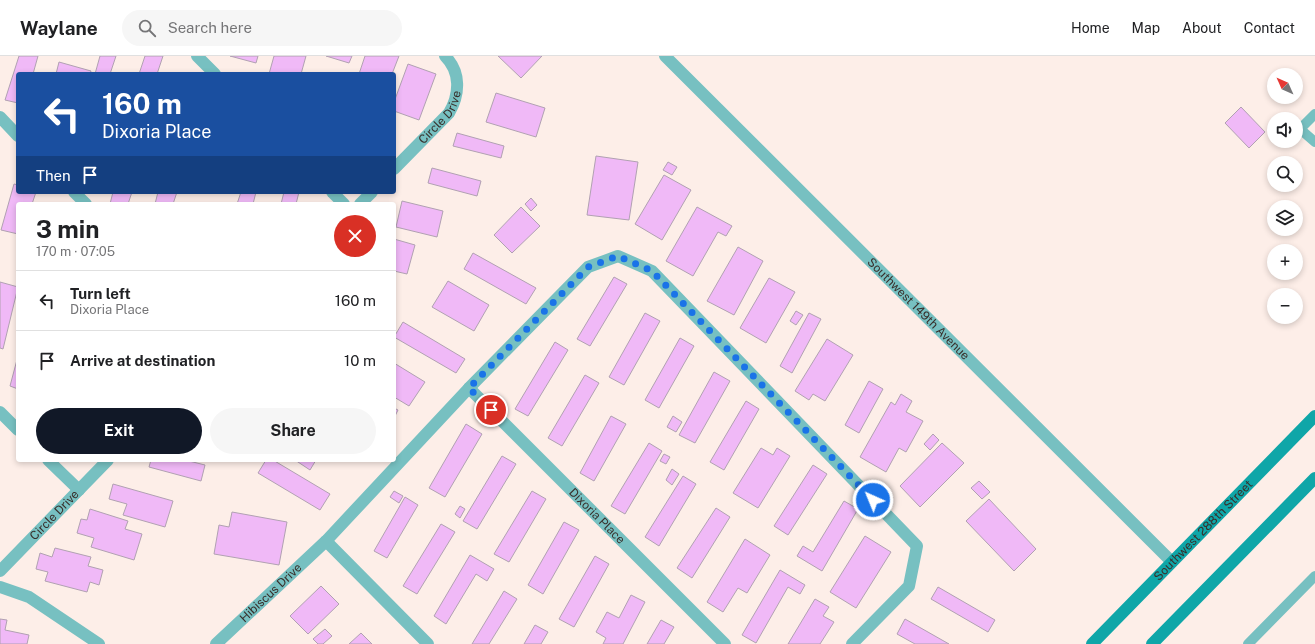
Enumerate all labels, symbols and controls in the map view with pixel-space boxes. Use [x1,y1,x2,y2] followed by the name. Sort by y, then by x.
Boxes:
[122,10,402,46] search box
[20,17,98,39] text: Waylane
[136,17,158,39] icon: search
[168,19,252,36] text: Search here
[1071,20,1110,36] text: Home
[1132,20,1160,36] text: Map
[1182,20,1222,36] text: About
[1244,20,1295,36] text: Contact
[1267,68,1303,104] north arrow
[1267,68,1303,324] map controls
[102,87,182,120] text: 160 m
[36,88,88,140] icon: left
[416,89,464,147] street label: Circle Drive
[1267,112,1303,148] button: sound
[102,121,211,142] text: Dixoria Place
[1267,156,1303,192] button: search
[79,164,101,186] icon: arrive
[36,167,71,184] text: Then
[1267,200,1303,236] button: layers
[36,215,100,243] text: 3 min
[334,215,376,257] button: close
[36,244,115,259] text: 170 m · 07:05
[1267,244,1303,280] button: +
[864,255,972,363] street label: Southwest 149th Avenue
[70,285,131,302] text: Turn left
[1267,288,1303,324] button: −
[36,290,58,312] icon: left
[335,292,376,309] text: 160 m
[70,302,149,317] text: Dixoria Place
[36,350,58,372] icon: arrive
[70,352,215,369] text: Arrive at destination
[344,352,376,369] text: 10 m
[474,393,508,427] pin
[480,399,502,421] icon: arrive
[36,408,202,454] button: Exit
[210,408,376,454] button: Share
[1151,477,1256,583] street label: Southwest 288th Street
[852,479,894,521] position arrow
[566,485,628,547] street label: Dixoria Place
[27,487,82,543] street label: Circle Drive
[237,560,305,625] street label: Hibiscus Drive

